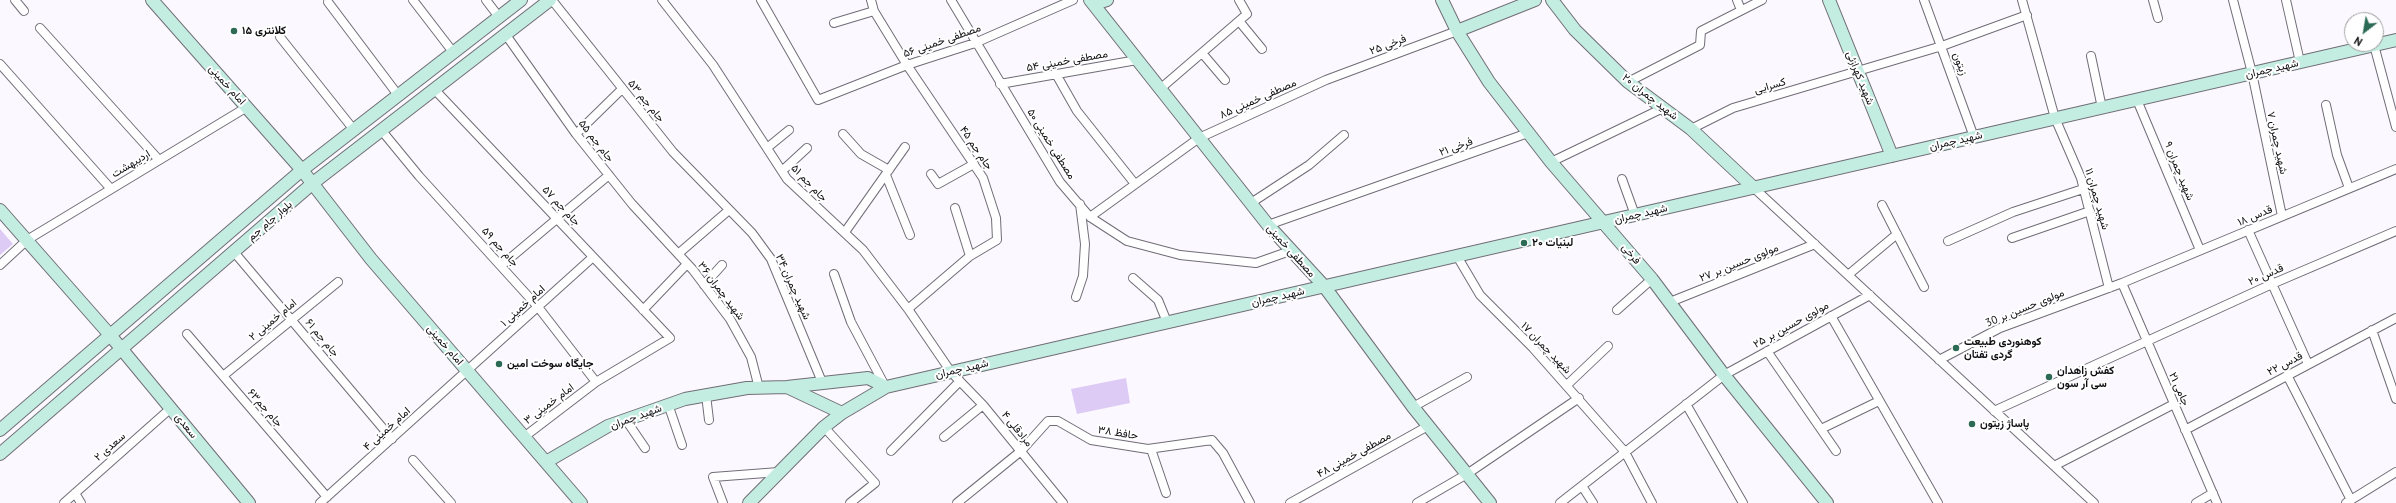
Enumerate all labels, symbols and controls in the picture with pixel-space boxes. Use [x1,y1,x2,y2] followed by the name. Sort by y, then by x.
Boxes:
[2344,12,2384,52] north arrow
[901,21,983,61] street label: مصطفی خمینی ۵۶
[242,24,286,38] place label: کلانتری ۱۵
[229,26,239,36] marker: کلانتری ۱۵
[1368,32,1408,58] street label: فرخی ۲۵
[2352,34,2365,49] text: N
[1025,47,1109,75] street label: مصطفی خمینی ۵۴
[1843,49,1877,107] street label: شهید کهرازئی
[1950,51,1970,77] street label: زیتون
[2244,56,2300,82] street label: شهید چمران
[206,62,248,108] street label: امام خمینی
[1619,71,1681,123] street label: شهید چمران ۲۰
[1753,75,1787,97] street label: کسرایی
[1218,76,1298,122] street label: مصطفی خمینی ۸۵
[625,77,667,125] street label: جام جم ۵۳
[1024,106,1078,182] street label: مصطفی خمینی ۵۰
[2264,111,2290,175] street label: شهید چمران ۷
[575,117,617,165] street label: جام جم ۵۵
[957,124,995,172] street label: جام جم ۴۵
[1928,128,1984,154] street label: شهید چمران
[1437,135,1475,159] street label: فرخی ۲۱
[2161,140,2197,202] street label: شهید چمران ۹
[109,147,153,181] street label: اردیبهشت
[788,162,830,204] street label: جام جم ۵۱
[2082,167,2112,231] street label: شهید چمران ۱۱
[539,183,583,229] street label: جام جم ۵۷
[245,198,295,244] street label: بلوار جام جم
[1613,201,1669,227] street label: شهید چمران
[2236,203,2274,229] street label: قدس ۱۸
[1264,222,1318,280] street label: مصطفی خمینی
[479,224,521,270] street label: جام جم ۵۹
[1532,236,1573,250] place label: لبنیات ۲۰
[1519,238,1529,248] marker: لبنیات ۲۰
[1619,241,1643,267] street label: فرخی
[1698,241,1780,285] street label: مولوی حسین بر ۲۷
[773,252,813,322] street label: شهید چمران ۳۴
[695,259,747,323] street label: شهید چمران ۳۶
[2246,261,2286,289] street label: قدس ۲۰
[498,283,548,329] street label: امام خمینی ۱
[1250,284,1306,310] street label: شهید چمران
[1984,286,2066,330] street label: مولوی حسین بر 30
[247,296,299,344] street label: امام خمینی ۲
[1751,299,1831,351] street label: مولوی حسین بر ۲۵
[302,316,342,360] street label: جام جم ۶۱
[1518,319,1574,377] street label: شهید چمران ۱۷
[424,322,466,368] street label: امام خمینی
[1964,335,2041,361] place label: کوهنوردی طبیعت گردی تفتان
[1951,343,1961,353] marker: کوهنوردی طبیعت گردی تفتان
[2265,349,2305,379] street label: قدس ۲۲
[934,356,990,382] street label: شهید چمران
[507,357,593,371] place label: جایگاه سوخت امین
[494,359,504,369] marker: جایگاه سوخت امین
[2057,364,2114,390] place label: کفش زاهدان سی آر سون
[2166,370,2192,408] street label: جامی ۲۱
[2044,372,2054,382] marker: کفش زاهدان سی آر سون
[521,381,577,427] street label: امام خمینی ۳
[245,386,285,430] street label: جام جم۶۳
[608,402,664,432] street label: شهید چمران
[361,405,413,453] street label: امام خمینی ۴
[999,409,1035,449] street label: مرادقلی ۴
[172,411,200,441] street label: سعدی
[1980,417,2029,431] place label: پاساژ زیتون
[1967,419,1977,429] marker: پاساژ زیتون
[1097,423,1139,443] street label: حافظ ۳۸
[1315,429,1393,481] street label: مصطفی خمینی ۴۸
[92,430,128,464] street label: سعدی ۲

